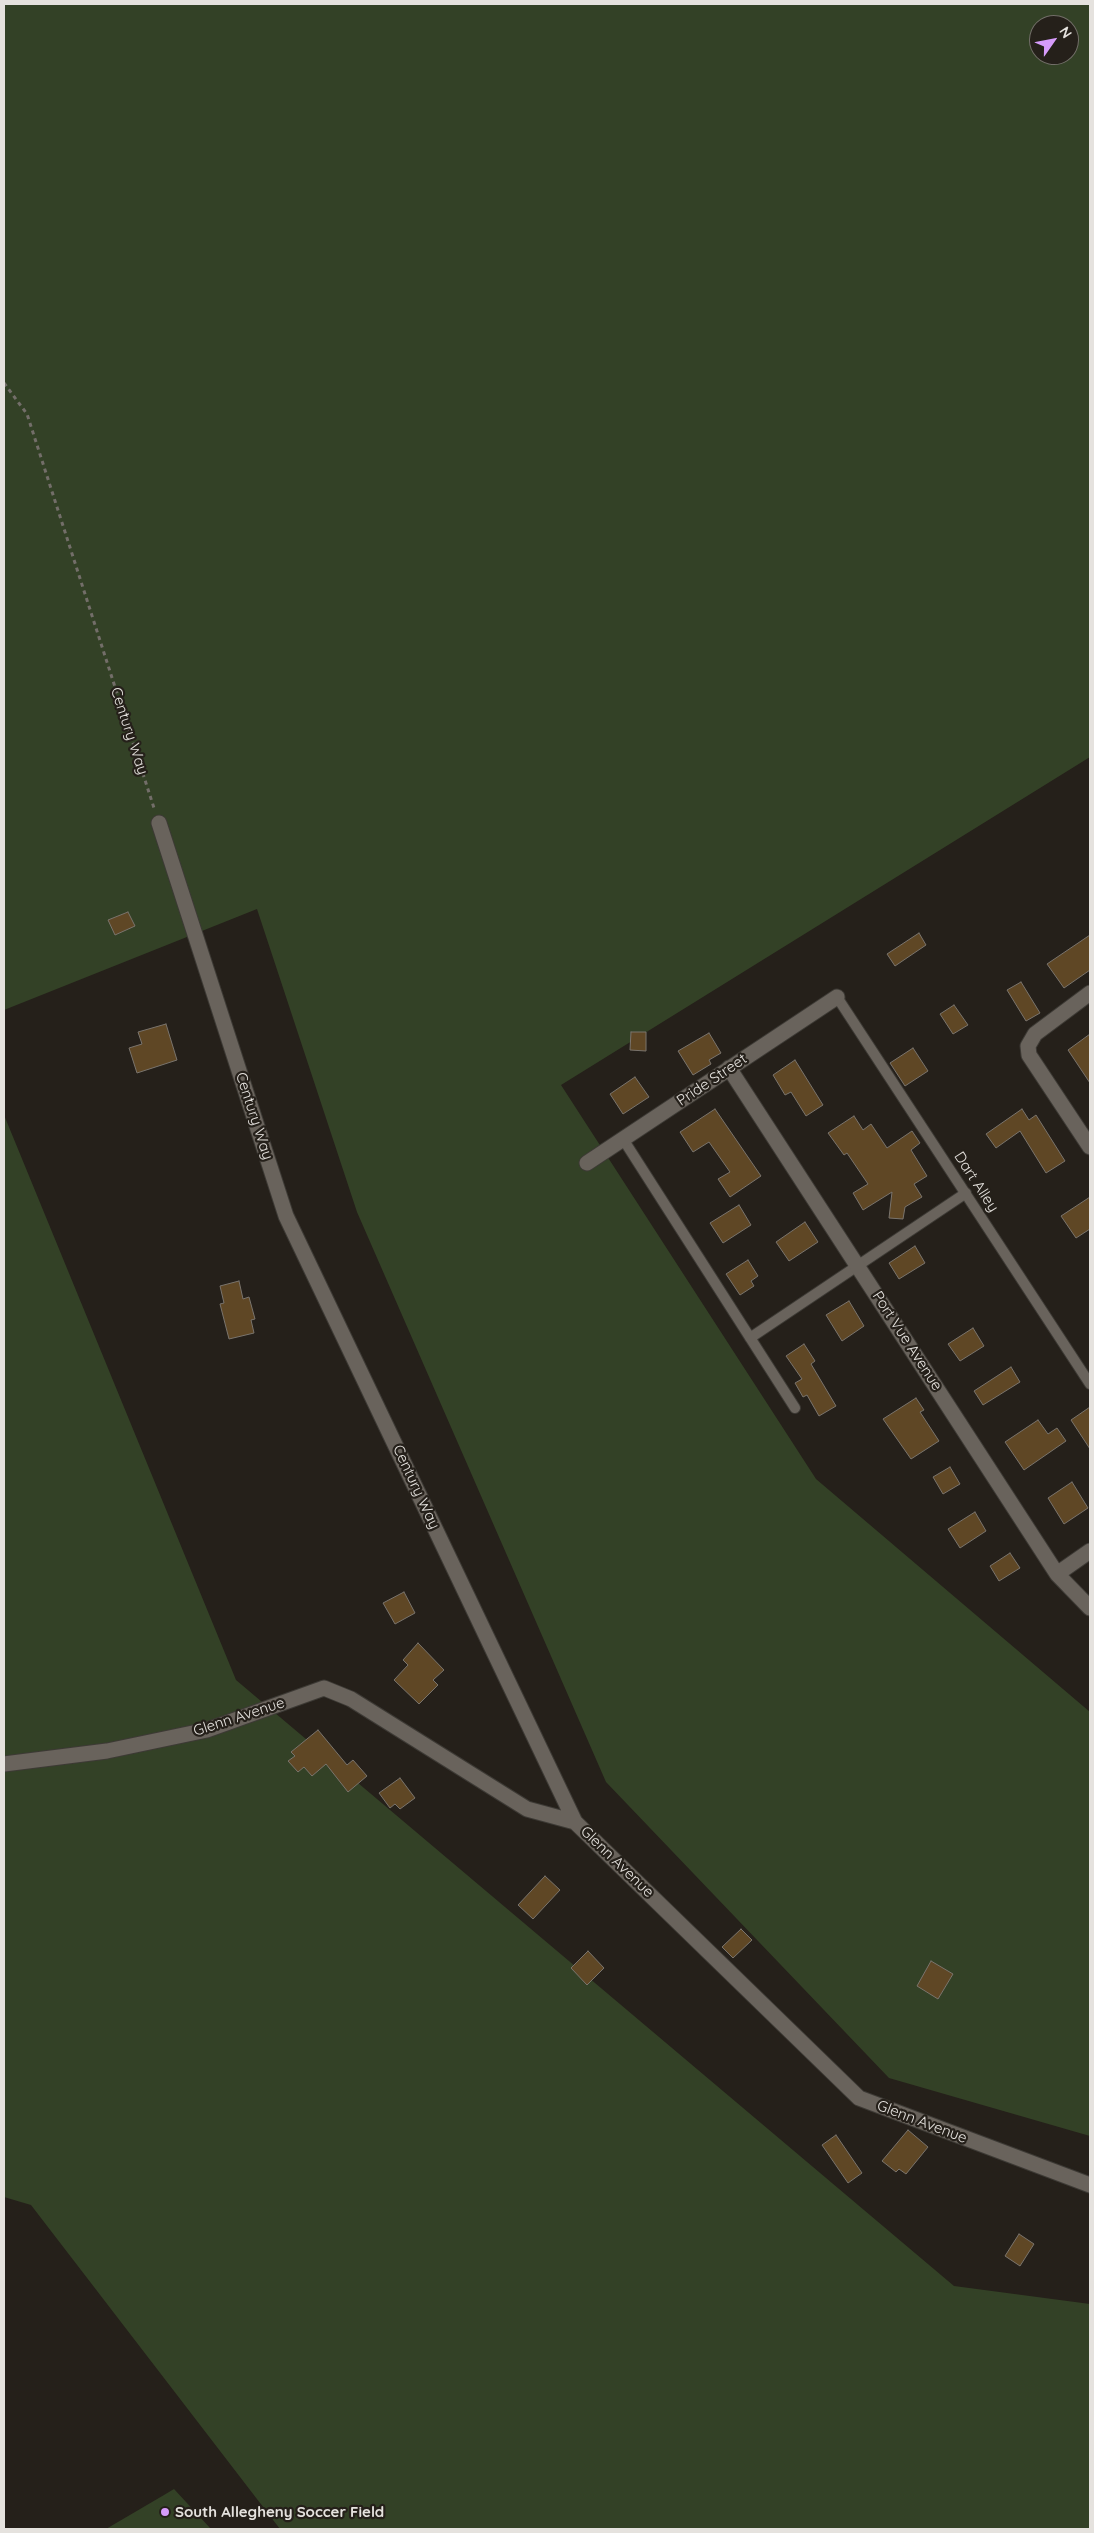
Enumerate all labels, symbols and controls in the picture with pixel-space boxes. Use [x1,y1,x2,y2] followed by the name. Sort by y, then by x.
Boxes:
[1029,15,1079,65] north arrow
[1055,23,1076,42] text: N
[106,685,152,777] street label: Century Way
[674,1050,750,1110] street label: Pride Street
[231,1070,277,1162] street label: Century Way
[950,1148,1002,1216] street label: Dart Alley
[868,1288,946,1394] street label: Port Vue Avenue
[389,1442,443,1532] street label: Century Way
[191,1694,287,1740] street label: Glenn Avenue
[577,1823,657,1901] street label: Glenn Avenue
[874,2097,970,2147] street label: Glenn Avenue
[175,2503,384,2521] place label: South Allegheny Soccer Field
[159,2506,171,2518] marker: South Allegheny Soccer Field

